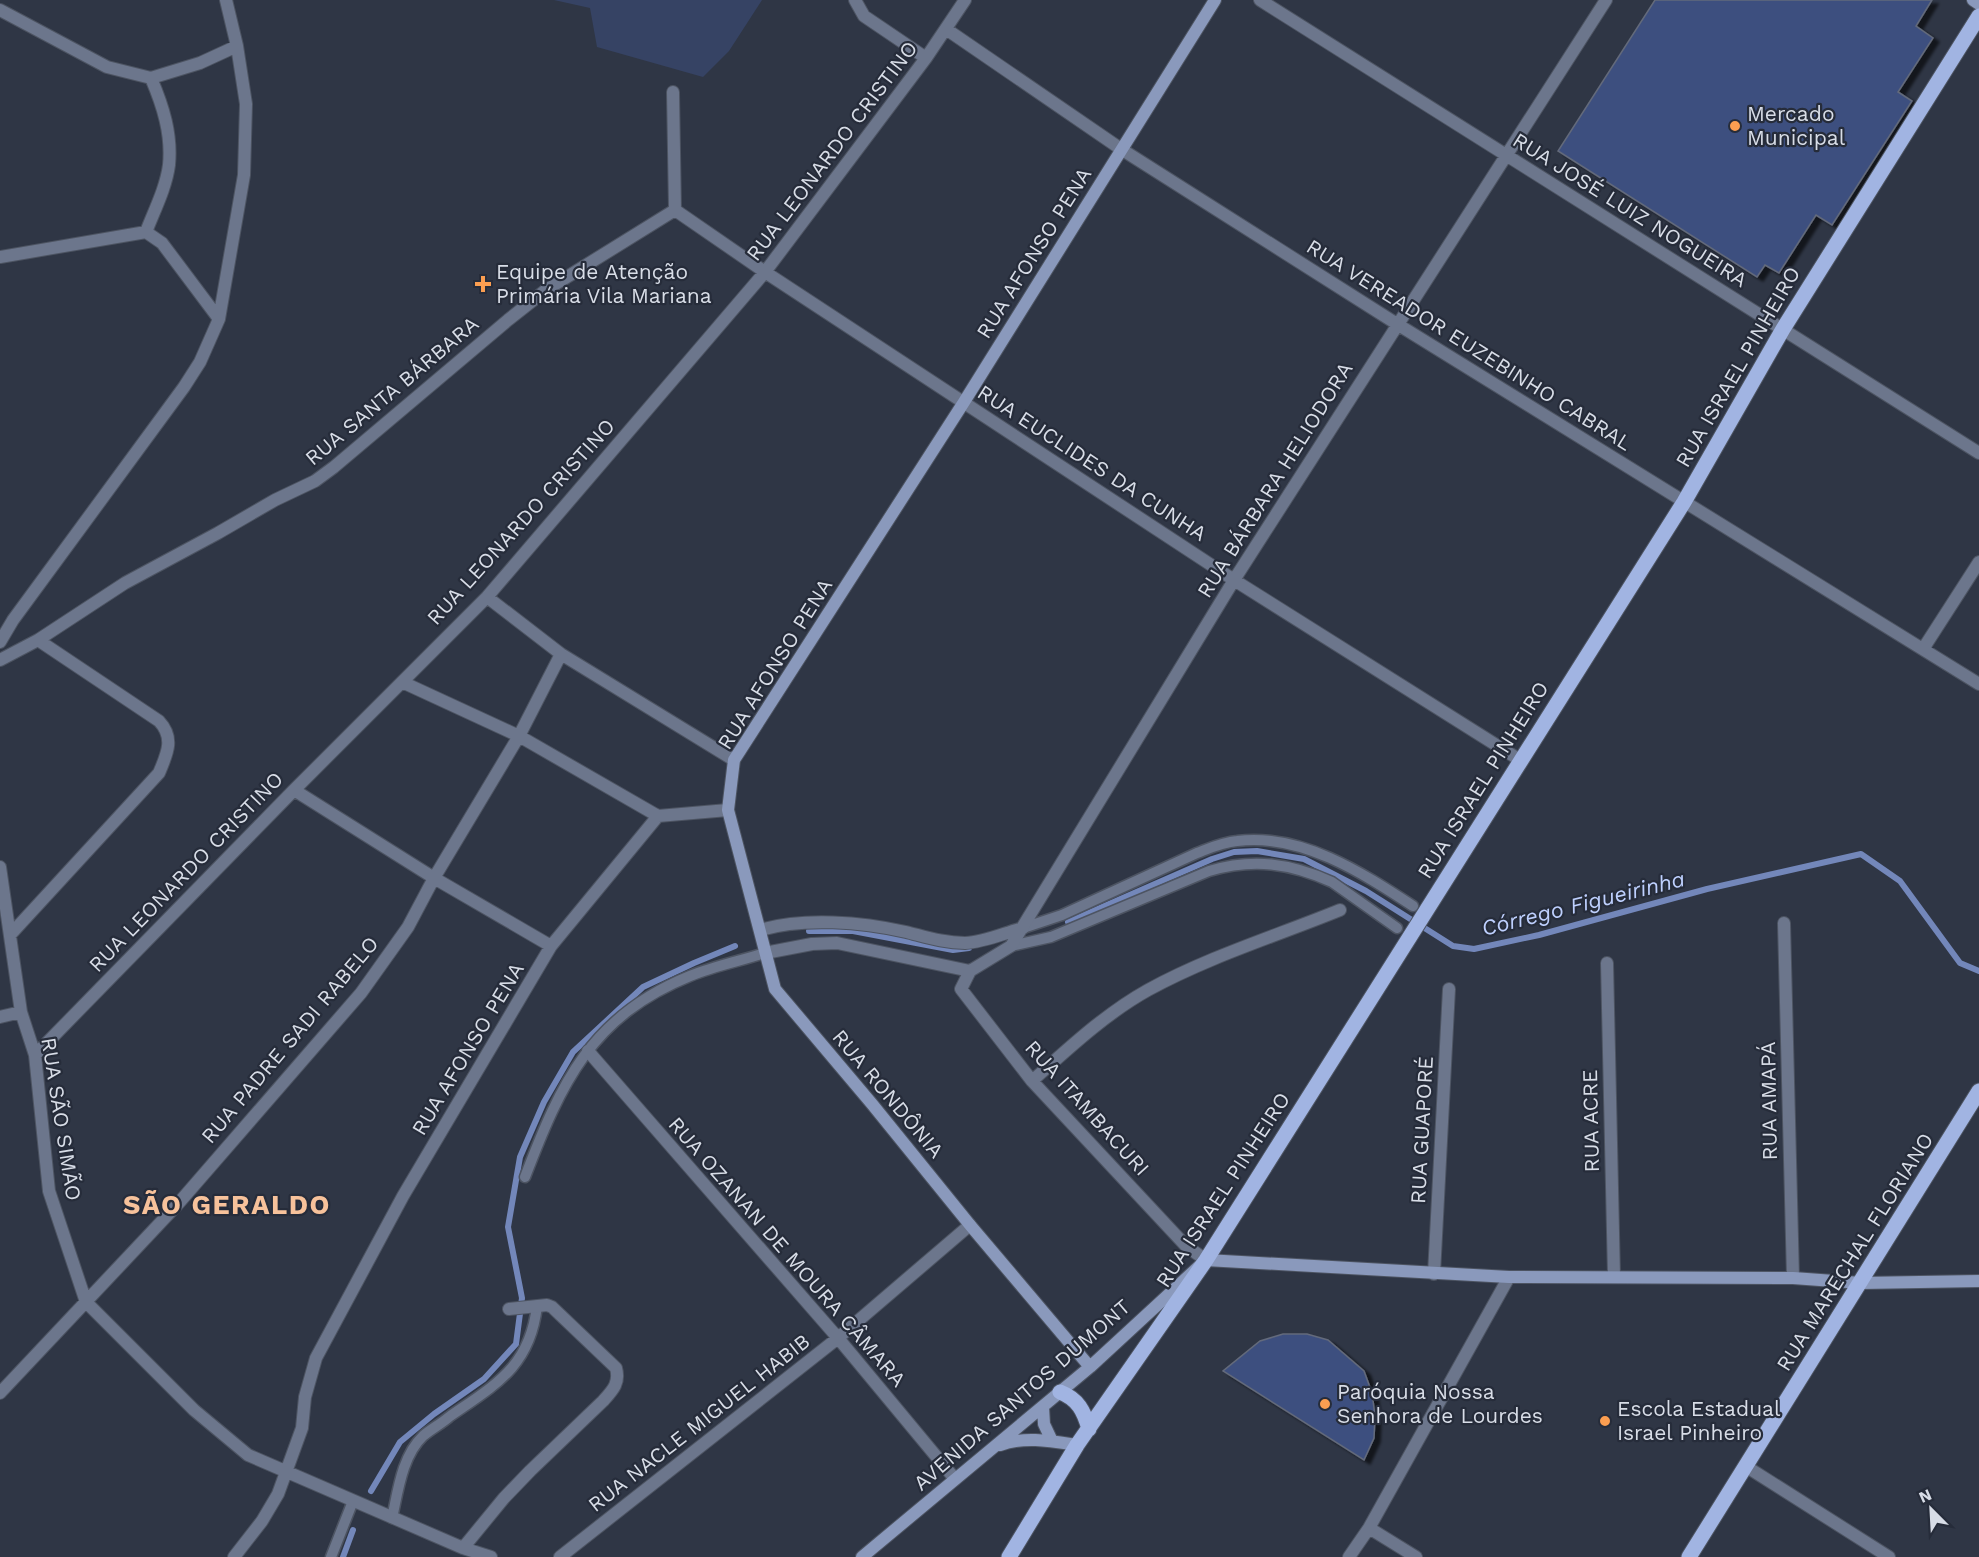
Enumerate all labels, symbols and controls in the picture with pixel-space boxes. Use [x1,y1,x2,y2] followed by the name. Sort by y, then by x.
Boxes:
[741,36,922,265] street label: RUA LEONARDO CRISTINO
[1747,101,1846,150] place label: Mercado Municipal
[1728,119,1742,133] marker: Mercado Municipal
[1508,127,1752,292] street label: RUA JOSÉ LUIZ NOGUEIRA
[971,162,1096,343] street label: RUA AFONSO PENA
[1302,234,1637,456] street label: RUA VEREADOR EUZEBINHO CABRAL
[496,259,712,308] place label: Equipe de Atenção Primária Vila Mariana
[1670,262,1805,472] street label: RUA ISRAEL PINHEIRO
[474,275,492,293] marker: Equipe de Atenção Primária Vila Mariana
[300,311,484,470] street label: RUA SANTA BÁRBARA
[1192,357,1358,602] street label: RUA BÁRBARA HELIODORA
[973,379,1212,546] street label: RUA EUCLIDES DA CUNHA
[421,414,620,630] street label: RUA LEONARDO CRISTINO
[712,573,837,754] street label: RUA AFONSO PENA
[1412,677,1553,883] street label: RUA ISRAEL PINHEIRO
[83,766,288,977] street label: RUA LEONARDO CRISTINO
[1479,866,1687,941] water label: Córrego Figueirinha
[196,931,383,1148] street label: RUA PADRE SADI RABELO
[406,958,529,1140] street label: RUA AFONSO PENA
[827,1024,949,1163] street label: RUA RONDÔNIA
[1020,1035,1155,1181] street label: RUA ITAMBACURI
[36,1036,87,1202] street label: RUA SÃO SIMÃO
[1755,1041,1782,1161] street label: RUA AMAPÁ
[1405,1055,1438,1204] street label: RUA GUAPORÉ
[1577,1069,1604,1173] street label: RUA ACRE
[1150,1087,1295,1292] street label: RUA ISRAEL PINHEIRO
[663,1112,911,1392] street label: RUA OZANAN DE MOURA CÂMARA
[1771,1128,1938,1375] street label: RUA MARECHAL FLORIANO
[123,1189,331,1221] district label: SÃO GERALDO
[908,1293,1135,1496] street label: AVENIDA SANTOS DUMONT
[583,1328,815,1517] street label: RUA NACLE MIGUEL HABIB
[1337,1379,1543,1428] place label: Paróquia Nossa Senhora de Lourdes
[1617,1396,1781,1445] place label: Escola Estadual Israel Pinheiro
[1318,1397,1332,1411] marker: Paróquia Nossa Senhora de Lourdes
[1598,1414,1612,1428] marker: Escola Estadual Israel Pinheiro
[1901,1479,1961,1539] north arrow
[1916,1485,1934,1507] text: N

